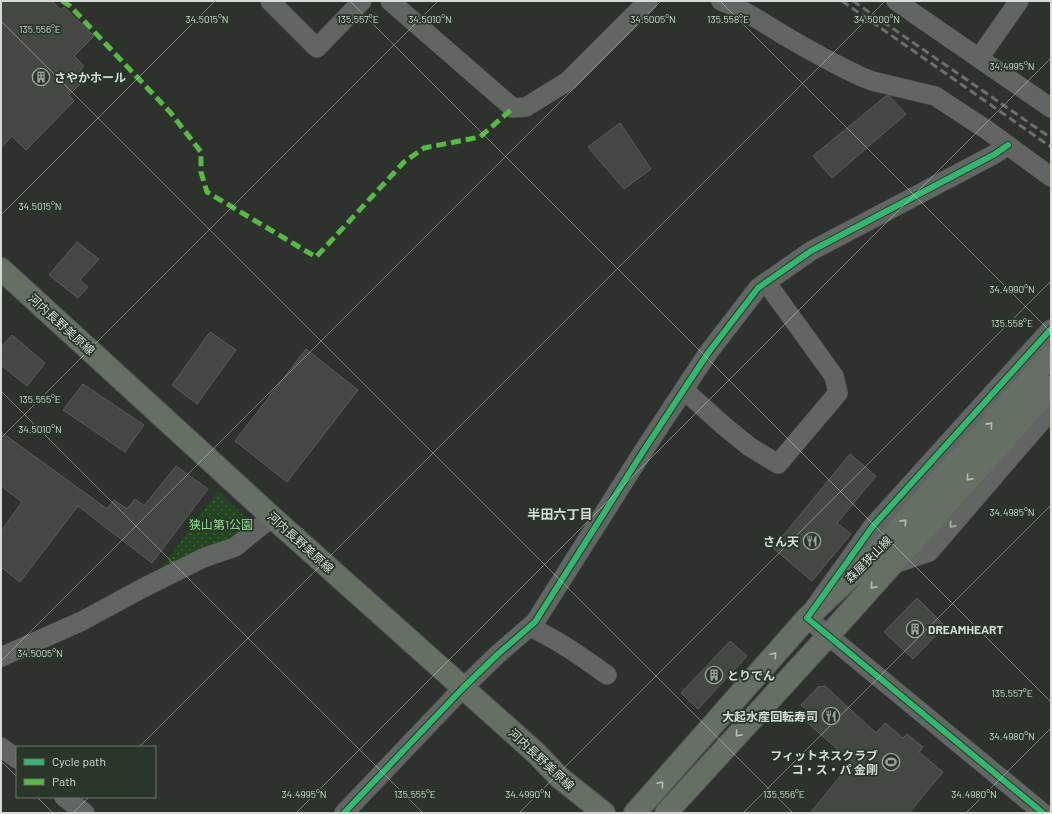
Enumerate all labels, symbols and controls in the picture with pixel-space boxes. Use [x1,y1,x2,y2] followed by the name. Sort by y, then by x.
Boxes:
[185,13,229,25] text: 34.5015°N
[337,13,379,25] text: 135.557°E
[408,13,452,25] text: 34.5010°N
[630,13,676,25] text: 34.5005°N
[707,13,749,25] text: 135.558°E
[854,13,900,25] text: 34.5000°N
[19,23,61,35] text: 135.556°E
[989,60,1035,72] text: 34.4995°N
[31,67,51,87] building icon: さやかホール
[54,70,126,84] place label: さやかホール
[18,200,62,212] text: 34.5015°N
[989,283,1035,295] text: 34.4990°N
[26,291,98,357] street label: 河内長野美原線
[991,317,1033,329] text: 135.558°E
[19,393,61,405] text: 135.555°E
[986,422,993,429] one-way arrow
[18,423,62,435] text: 34.5010°N
[967,474,974,481] one-way arrow
[527,506,593,522] district label: 半田六丁目
[989,506,1035,518] text: 34.4985°N
[265,509,337,575] street label: 河内長野美原線
[189,517,253,531] park label: 狭山第1公園
[900,519,907,527] one-way arrow
[950,520,957,527] one-way arrow
[802,531,822,551] restaurant icon: さん天
[842,533,894,585] street label: 森屋狭山線
[763,534,799,548] place label: さん天
[870,581,877,588] one-way arrow
[905,619,925,639] building icon: DREAMHEART
[928,622,1003,636] place label: DREAMHEART
[17,647,63,659] text: 34.5005°N
[770,652,777,660] one-way arrow
[704,665,724,685] building icon: とりでん
[727,668,775,682] place label: とりでん
[991,687,1033,699] text: 135.557°E
[821,706,841,726] restaurant icon: 大起水産回転寿司
[722,709,818,723] place label: 大起水産回転寿司
[507,725,577,793] street label: 河内長野美原線
[736,729,743,736] one-way arrow
[989,730,1035,742] text: 34.4980°N
[16,746,156,798] legend
[770,748,878,776] place label: フィットネスクラブ コ・ス・パ 金剛
[881,752,901,772] sports icon: フィットネスクラブ コ・ス・パ 金剛
[52,754,106,768] text: Cycle path
[52,774,76,788] text: Path
[656,781,663,789] one-way arrow
[281,788,327,800] text: 34.4995°N
[394,788,436,800] text: 135.555°E
[505,788,551,800] text: 34.4990°N
[763,788,805,800] text: 135.556°E
[951,788,997,800] text: 34.4980°N

